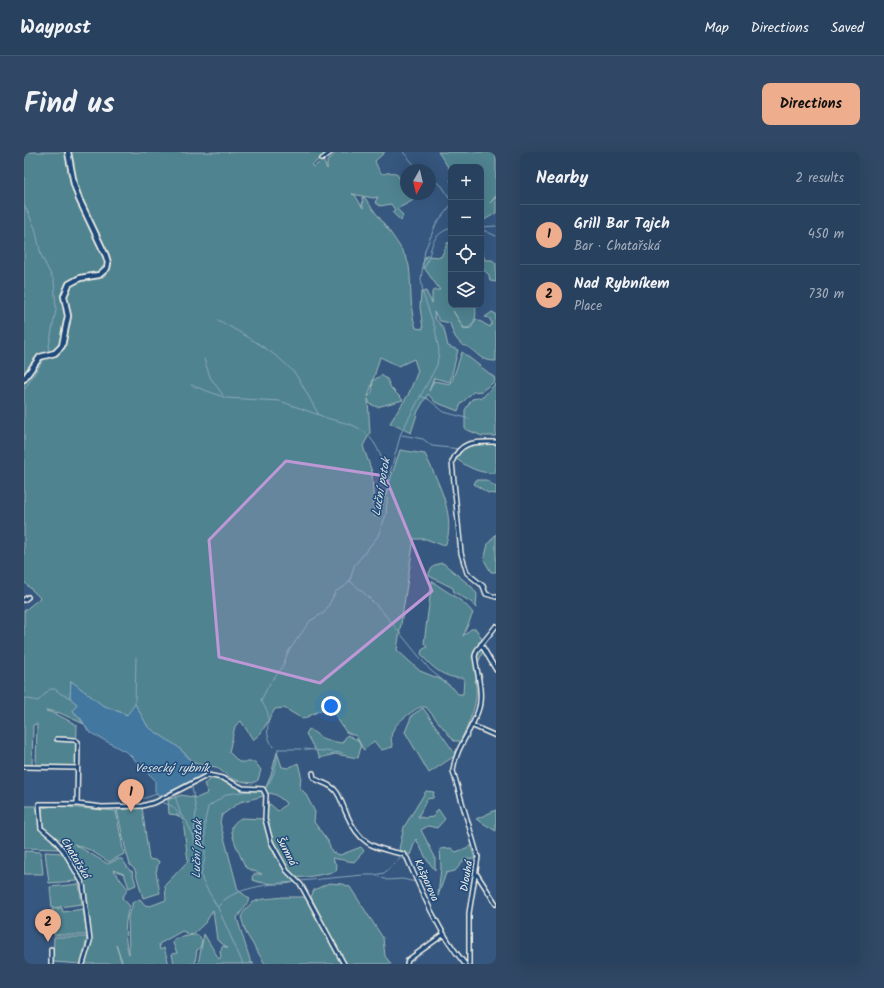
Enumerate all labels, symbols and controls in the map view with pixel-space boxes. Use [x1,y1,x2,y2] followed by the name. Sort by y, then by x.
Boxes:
[20,13,91,43] text: Waypost
[704,17,729,39] text: Map
[751,17,809,39] text: Directions
[831,17,864,39] text: Saved
[24,82,115,127] text: Find us
[762,83,860,125] button: Directions
[400,164,436,200] north arrow
[448,164,484,308] map controls
[448,164,484,200] button: +
[536,165,588,192] text: Nearby
[796,168,844,189] text: 2 results
[448,200,484,236] button: −
[574,212,670,236] text: Grill Bar Tajch
[547,224,551,245] text: 1
[808,224,844,245] text: 450 m
[448,236,484,272] button: locate
[574,236,660,257] text: Bar · Chatařská
[448,272,484,308] button: layers
[574,272,670,296] text: Nad Rybníkem
[545,284,553,305] text: 2
[809,284,844,305] text: 730 m
[574,296,602,317] text: Place
[367,454,396,518] water label: Luční potok
[321,696,341,716] your location
[135,759,212,778] water label: Vesecký rybník
[118,779,144,812] pin: 1
[187,817,208,879] water label: Luční potok
[56,834,96,884] street label: Chatařská
[271,834,302,871] street label: Šumná
[409,856,444,905] street label: Kašparova
[456,858,479,893] street label: Dlouhá
[35,909,61,942] pin: 2

